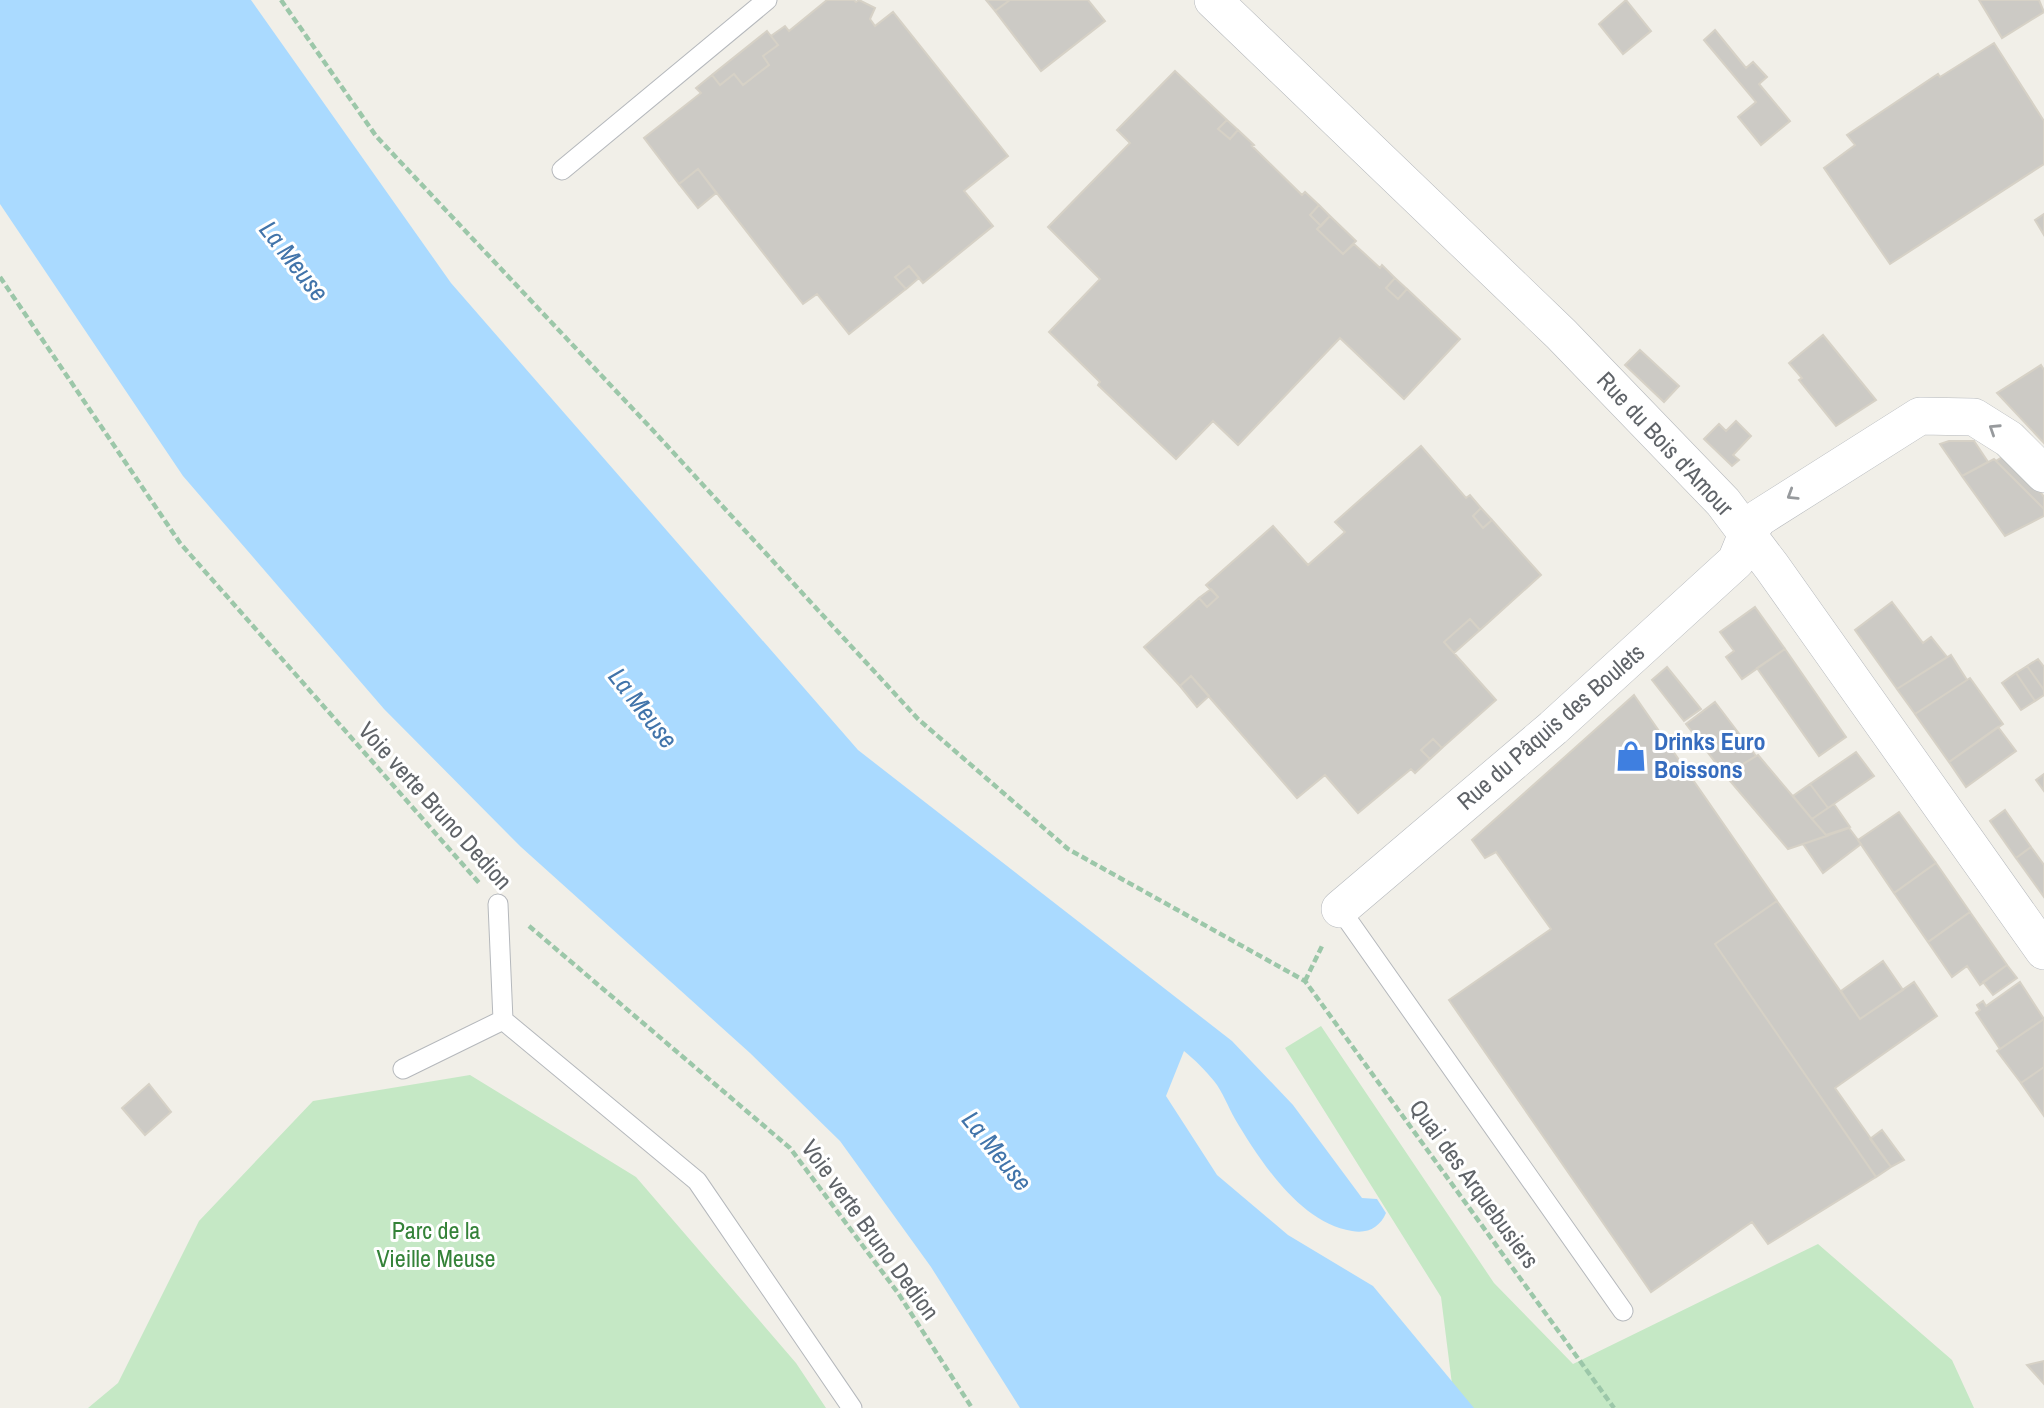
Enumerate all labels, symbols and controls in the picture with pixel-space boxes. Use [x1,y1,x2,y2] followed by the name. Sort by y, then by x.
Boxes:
[252,213,337,308] water label: La Meuse
[1590,364,1741,523] street label: Rue du Bois d'Amour
[1988,424,2001,437] one-way arrow
[1787,487,1800,500] one-way arrow
[1450,636,1651,817] street label: Rue du Pâquis des Boulets
[601,660,686,755] water label: La Meuse
[352,715,520,896] street label: Voie verte Bruno Dedion
[1654,725,1766,785] place label: Drinks Euro Boissons
[1614,739,1648,773] shop icon: Drinks Euro Boissons
[1403,1093,1547,1274] street label: Quai des Arquebusiers
[954,1103,1040,1198] water label: La Meuse
[795,1133,947,1326] street label: Voie verte Bruno Dedion
[377,1214,495,1274] park label: Parc de la Vieille Meuse

